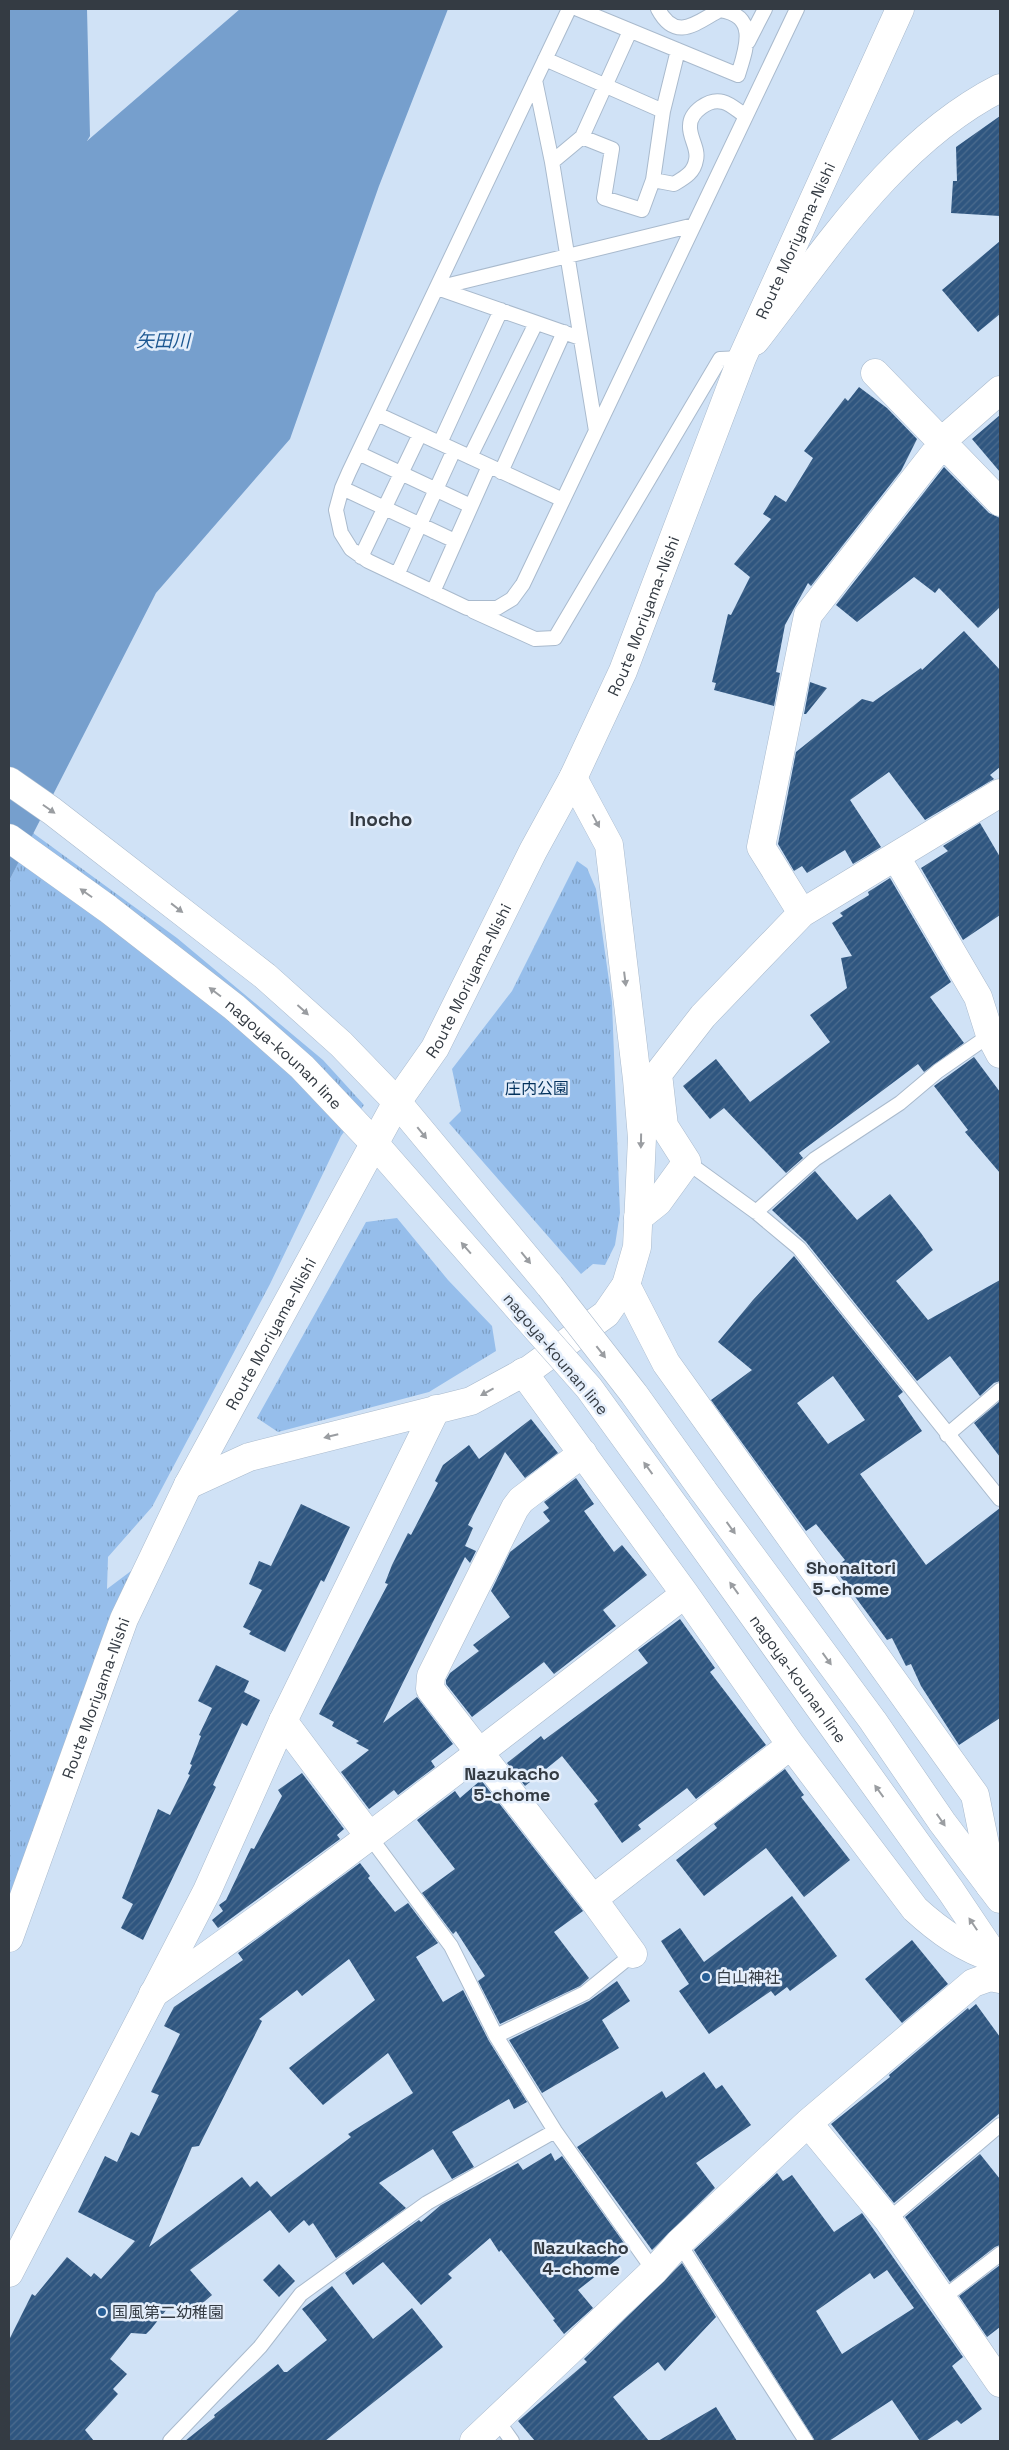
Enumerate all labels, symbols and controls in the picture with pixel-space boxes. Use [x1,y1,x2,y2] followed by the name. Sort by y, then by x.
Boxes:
[751,159,840,322] street label: Route Moriyama-Nishi
[136,329,192,352] water label: 矢田川
[602,533,684,699] street label: Route Moriyama-Nishi
[42,804,56,814] one-way arrow
[350,807,412,832] district label: Inocho
[592,814,601,827] one-way arrow
[79,888,93,898] one-way arrow
[421,900,516,1062] street label: Route Moriyama-Nishi
[171,902,184,913] one-way arrow
[621,971,629,987] one-way arrow
[209,986,222,997] one-way arrow
[221,994,347,1114] street label: nagoya-kounan line
[297,1005,310,1016] one-way arrow
[505,1078,569,1099] park label: 庄内公園
[416,1126,427,1139] one-way arrow
[637,1133,645,1149] one-way arrow
[460,1243,472,1255] one-way arrow
[521,1251,532,1264] one-way arrow
[221,1254,321,1413] street label: Route Moriyama-Nishi
[499,1289,613,1419] street label: nagoya-kounan line
[596,1346,607,1359] one-way arrow
[480,1388,494,1396] one-way arrow
[324,1432,339,1440] one-way arrow
[643,1461,653,1475] one-way arrow
[725,1521,736,1534] one-way arrow
[806,1556,896,1600] district label: Shonaitori 5-chome
[729,1581,739,1595] one-way arrow
[745,1610,852,1747] street label: nagoya-kounan line
[57,1615,134,1782] street label: Route Moriyama-Nishi
[822,1652,832,1666] one-way arrow
[464,1762,560,1806] district label: Nazukacho 5-chome
[874,1785,885,1798] one-way arrow
[936,1813,946,1827] one-way arrow
[968,1917,978,1931] one-way arrow
[716,1967,780,1988] place label: 白山神社
[700,1971,712,1983] marker: 白山神社
[533,2236,629,2280] district label: Nazukacho 4-chome
[112,2302,224,2323] place label: 国風第二幼稚園
[96,2306,108,2318] marker: 国風第二幼稚園

